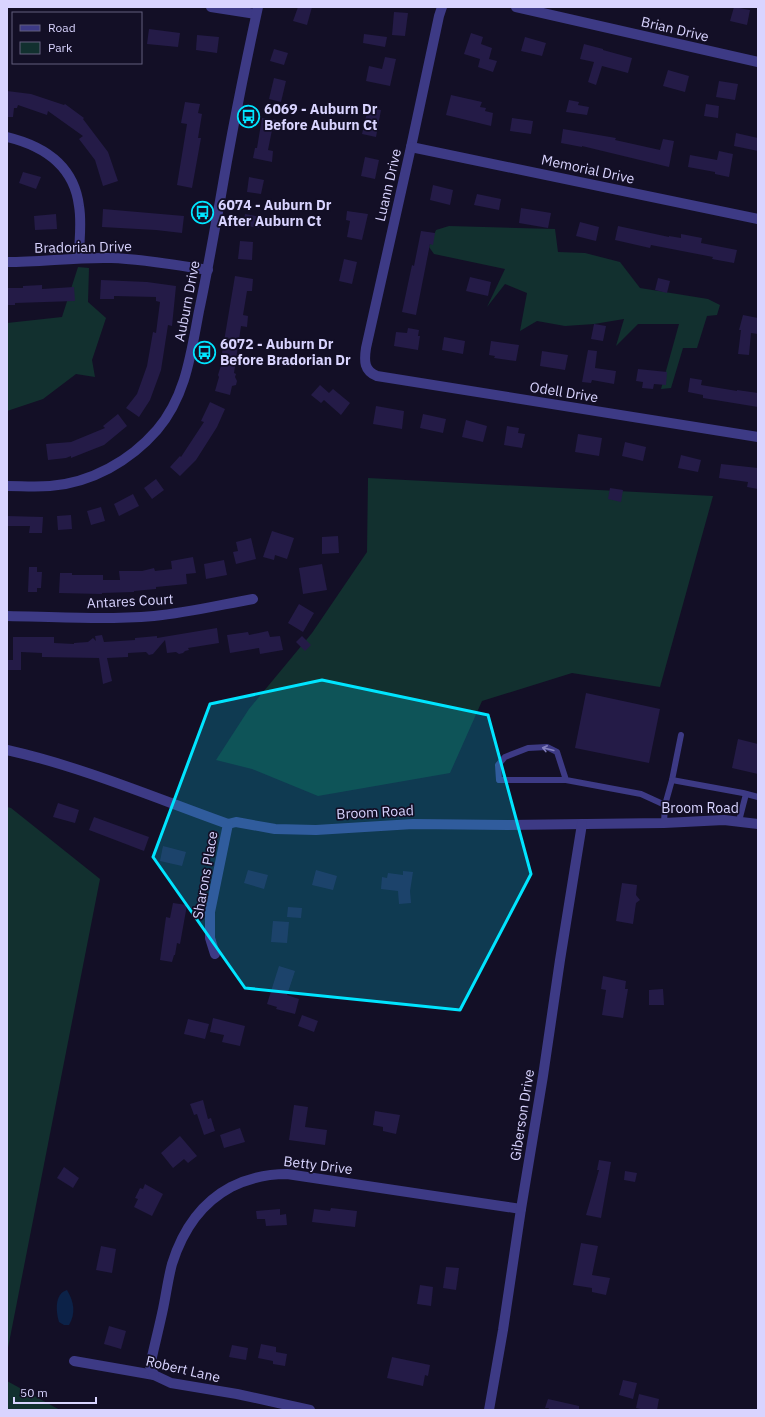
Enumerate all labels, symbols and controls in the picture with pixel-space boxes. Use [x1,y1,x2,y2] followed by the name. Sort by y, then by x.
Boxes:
[12,12,142,64] legend
[639,12,711,46] street label: Brian Drive
[48,20,76,35] text: Road
[48,40,73,55] text: Park
[264,100,378,134] place label: 6069 - Auburn Dr Before Auburn Ct
[236,104,262,130] bus stop icon: 6069 - Auburn Dr Before Auburn Ct
[371,147,405,223] street label: Luann Drive
[540,150,637,188] street label: Memorial Drive
[218,196,332,230] place label: 6074 - Auburn Dr After Auburn Ct
[190,200,216,226] bus stop icon: 6074 - Auburn Dr After Auburn Ct
[34,237,132,257] street label: Bradorian Drive
[170,259,204,343] street label: Auburn Drive
[220,335,351,369] place label: 6072 - Auburn Dr Before Bradorian Dr
[191,339,217,365] bus stop icon: 6072 - Auburn Dr Before Bradorian Dr
[528,378,600,406] street label: Odell Drive
[86,590,174,612] street label: Antares Court
[542,745,555,752] one-way arrow
[661,799,739,817] street label: Broom Road
[336,801,414,823] street label: Broom Road
[188,829,222,920] street label: Sharons Place
[506,1068,538,1162] street label: Giberson Drive
[282,1152,354,1178] street label: Betty Drive
[144,1352,222,1386] street label: Robert Lane
[14,1379,96,1405] scale bar
[20,1385,48,1400] text: 50 m

